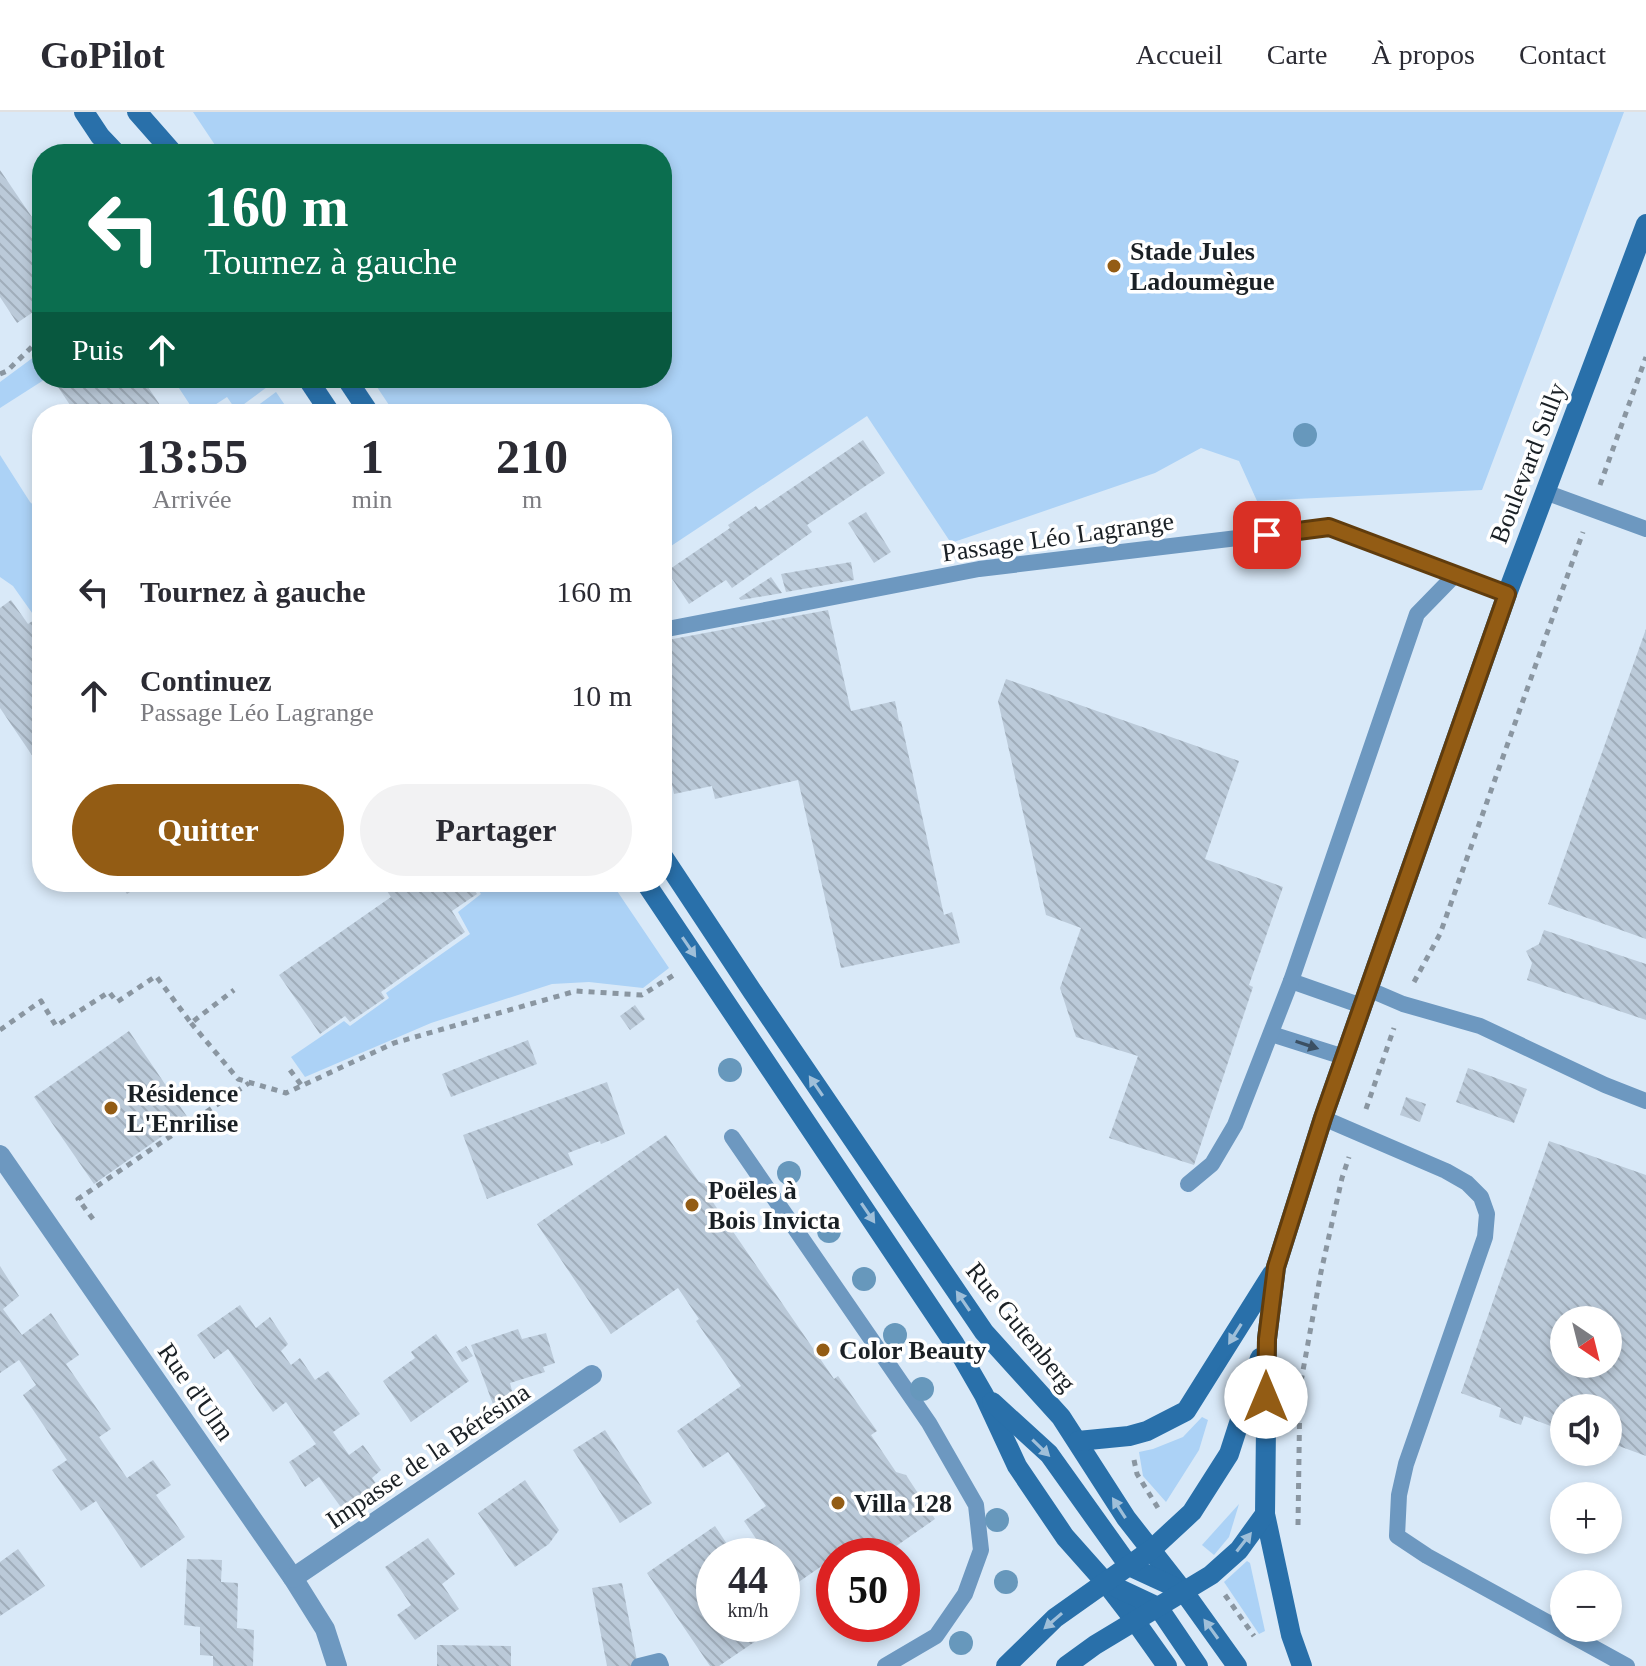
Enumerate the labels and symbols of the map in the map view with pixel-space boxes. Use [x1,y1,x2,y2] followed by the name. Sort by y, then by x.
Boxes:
[1130,237,1274,296] place label: Stade Jules Ladoumègue
[1105,257,1123,275] marker: Stade Jules Ladoumègue
[1484,379,1572,547] street label: Boulevard Sully
[1233,501,1301,569] pin
[940,506,1176,568] street label: Passage Léo Lagrange
[681,936,696,957] one-way arrow
[1296,1040,1320,1052] one-way arrow
[809,1076,824,1097] one-way arrow
[127,1079,238,1138] place label: Résidence L'Enrilise
[102,1099,120,1117] marker: Résidence L'Enrilise
[708,1176,840,1235] place label: Poëles à Bois Invicta
[683,1196,701,1214] marker: Poëles à Bois Invicta
[860,1203,875,1224] one-way arrow
[960,1257,1082,1397] street label: Rue Gutenberg
[956,1290,971,1311] one-way arrow
[1550,1306,1622,1378] north arrow
[1227,1323,1242,1344] one-way arrow
[839,1336,987,1365] place label: Color Beauty
[152,1338,240,1446] street label: Rue d'Ulm
[814,1341,832,1359] marker: Color Beauty
[1224,1355,1308,1439] position arrow
[321,1377,536,1535] street label: Impasse de la Bérésina
[1031,1438,1050,1456] one-way arrow
[854,1489,952,1518] place label: Villa 128
[829,1494,847,1512] marker: Villa 128
[1113,1497,1127,1519] one-way arrow
[1235,1532,1251,1552] one-way arrow
[816,1538,920,1642] speed limit sign: 50
[1043,1612,1063,1629] one-way arrow
[1204,1618,1219,1639] one-way arrow

